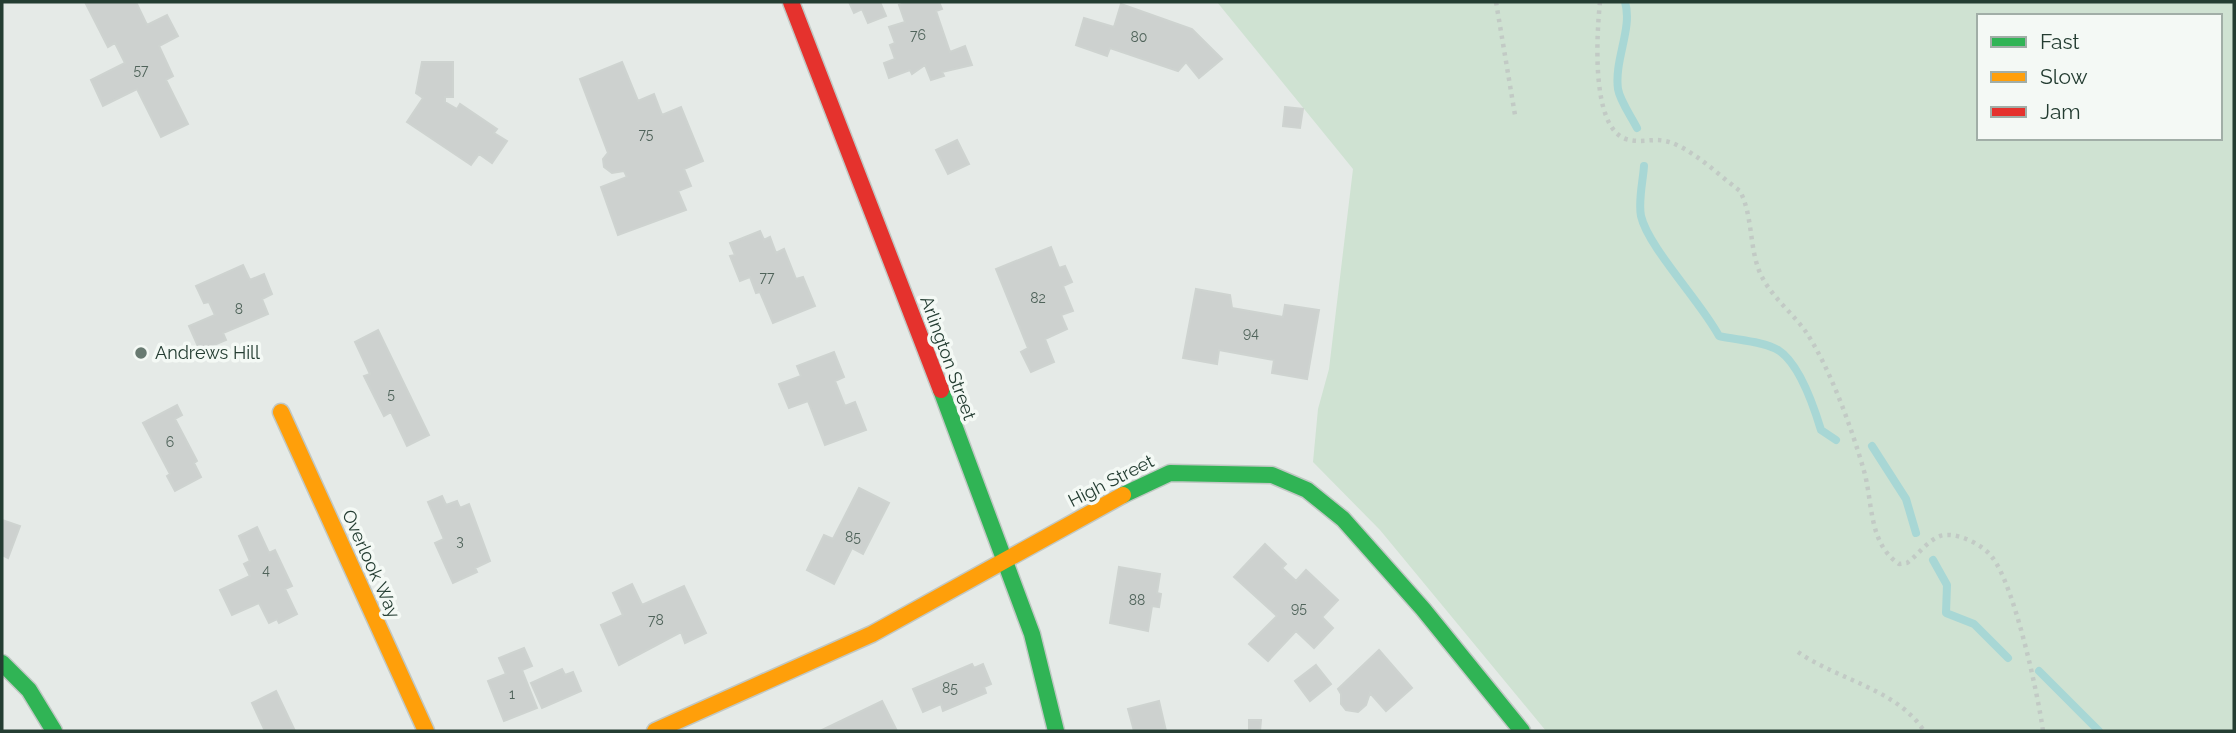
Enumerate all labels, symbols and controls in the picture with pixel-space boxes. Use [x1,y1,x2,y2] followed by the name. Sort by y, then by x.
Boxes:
[1977,14,2222,140] legend
[910,27,926,43] house number: 76
[1131,29,1147,45] house number: 80
[2040,29,2080,54] text: Fast
[133,62,149,78] house number: 57
[2040,64,2088,89] text: Slow
[2040,99,2081,124] text: Jam
[639,126,654,142] house number: 75
[760,269,775,285] house number: 77
[1030,290,1046,306] house number: 82
[916,293,981,423] street label: Arlington Street
[235,301,243,317] house number: 8
[1243,325,1259,341] house number: 94
[155,342,260,363] place label: Andrews Hill
[133,345,149,361] marker: Andrews Hill
[387,386,395,402] house number: 5
[166,434,174,450] house number: 6
[1064,450,1157,511] street label: High Street
[338,506,405,622] street label: Overlook Way
[845,529,861,545] house number: 85
[456,533,464,549] house number: 3
[262,562,270,578] house number: 4
[1129,592,1145,608] house number: 88
[1291,600,1307,616] house number: 95
[648,612,664,628] house number: 78
[942,680,958,696] house number: 85
[509,686,515,702] house number: 1

